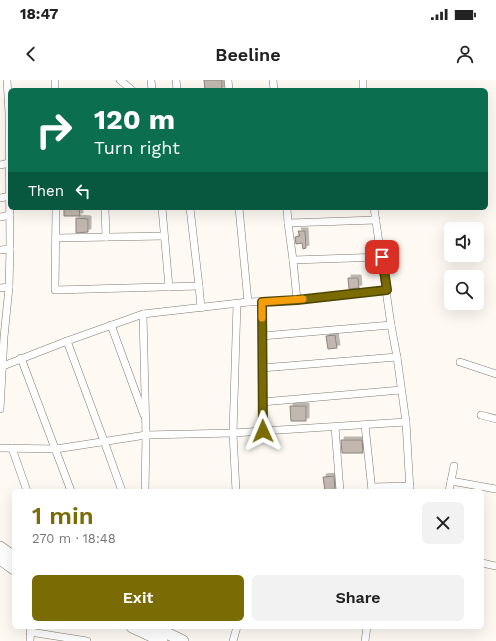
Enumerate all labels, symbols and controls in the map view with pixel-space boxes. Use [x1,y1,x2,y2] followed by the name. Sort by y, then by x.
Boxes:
[20,5,58,23] text: 18:47
[20,43,42,65] icon: back
[454,43,476,65] icon: person
[215,44,281,65] text: Beeline
[94,103,175,136] text: 120 m
[28,104,80,156] icon: right
[94,137,180,158] text: Turn right
[72,180,94,202] icon: left
[28,182,64,200] text: Then
[444,222,484,310] map controls
[444,222,484,262] button: sound
[365,240,399,274] pin
[371,246,393,268] icon: arrive
[444,270,484,310] button: search
[242,410,284,452] position arrow
[32,502,94,530] text: 1 min
[422,502,464,544] button: close
[32,531,116,546] text: 270 m · 18:48
[32,575,244,621] button: Exit
[252,575,464,621] button: Share

